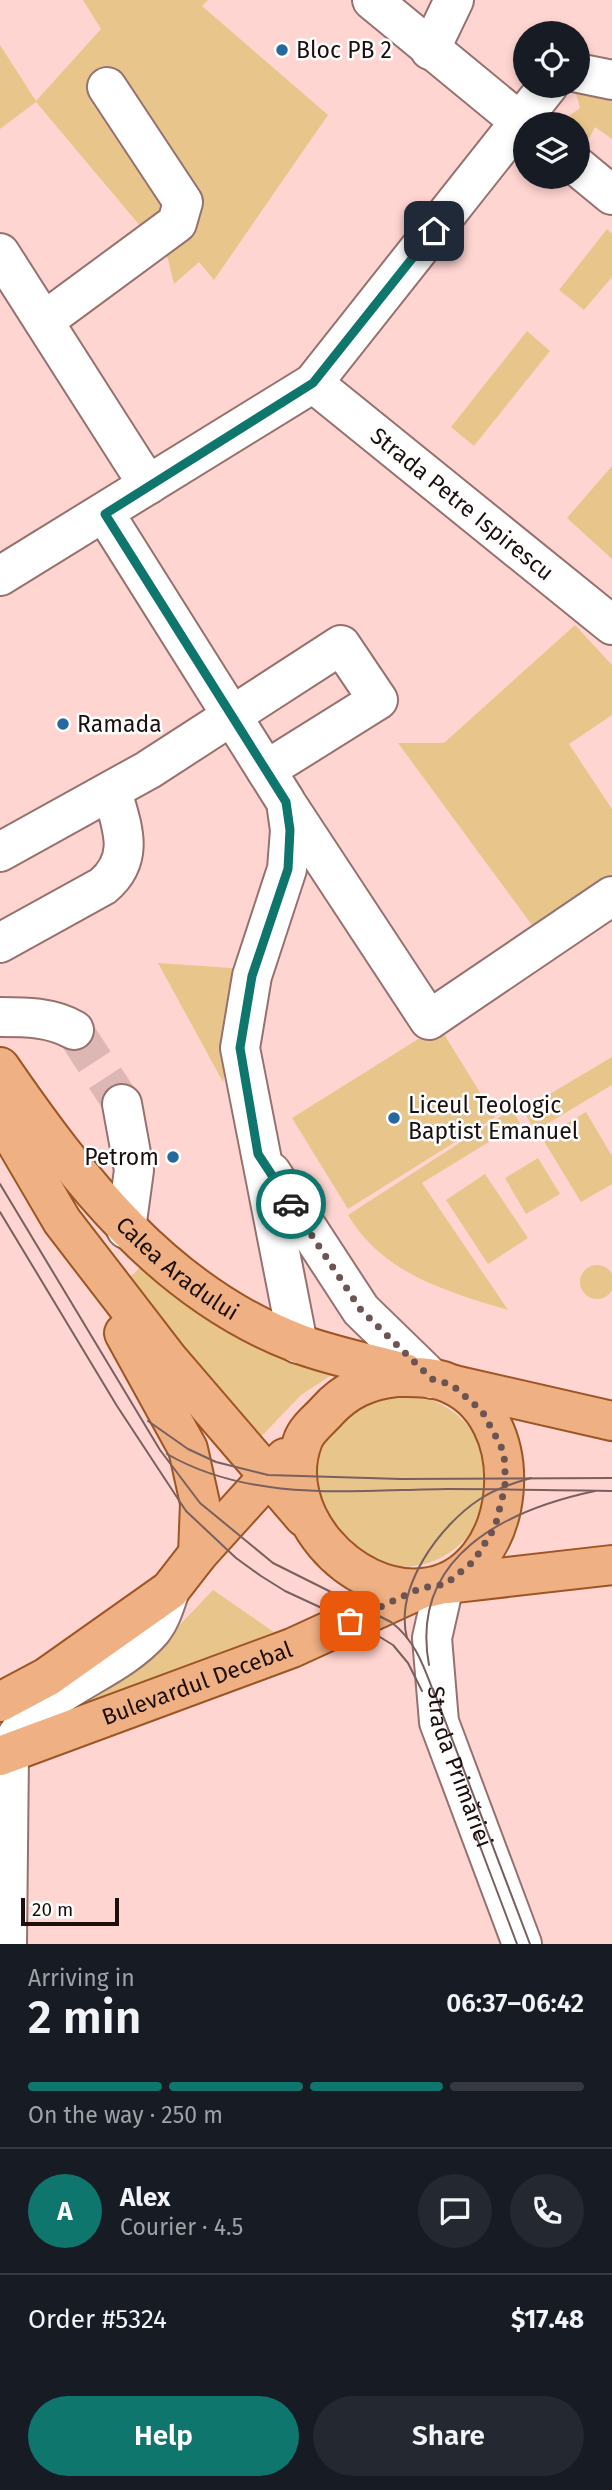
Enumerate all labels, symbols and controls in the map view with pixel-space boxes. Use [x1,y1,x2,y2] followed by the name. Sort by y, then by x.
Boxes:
[513,21,590,189] map controls
[513,21,590,98] button: locate
[296,36,392,64] place label: Bloc PB 2
[274,42,290,58] marker: Bloc PB 2
[513,112,590,189] button: layers
[404,201,464,261] pin
[415,212,453,250] icon: home
[365,421,560,586] street label: Strada Petre Ispirescu
[77,710,162,738] place label: Ramada
[55,716,71,732] marker: Ramada
[408,1091,579,1145] place label: Liceul Teologic Baptist Emanuel
[386,1110,402,1126] marker: Liceul Teologic Baptist Emanuel
[84,1143,159,1171] place label: Petrom
[165,1149,181,1165] marker: Petrom
[256,1169,326,1239] courier
[272,1185,310,1223] icon: car
[110,1211,244,1326] street label: Calea Aradului
[320,1591,380,1651] pin
[331,1602,369,1640] icon: bag
[98,1635,296,1731] street label: Bulevardul Decebal
[422,1685,499,1851] street label: Strada Primăriei
[21,1895,119,1927] scale bar
[32,1898,73,1921] text: 20 m
[28,1964,135,1992] text: Arriving in
[446,1988,584,2019] text: 06:37–06:42
[28,1990,141,2045] text: 2 min
[28,2101,223,2129] text: On the way · 250 m
[418,2174,492,2248] button: chat
[510,2174,584,2248] button: phone
[120,2182,170,2213] text: Alex
[57,2196,73,2227] text: A
[120,2213,243,2241] text: Courier · 4.5
[28,2304,167,2335] text: Order #5324
[511,2304,584,2335] text: $17.48
[28,2396,299,2476] button: Help
[313,2396,584,2476] button: Share

